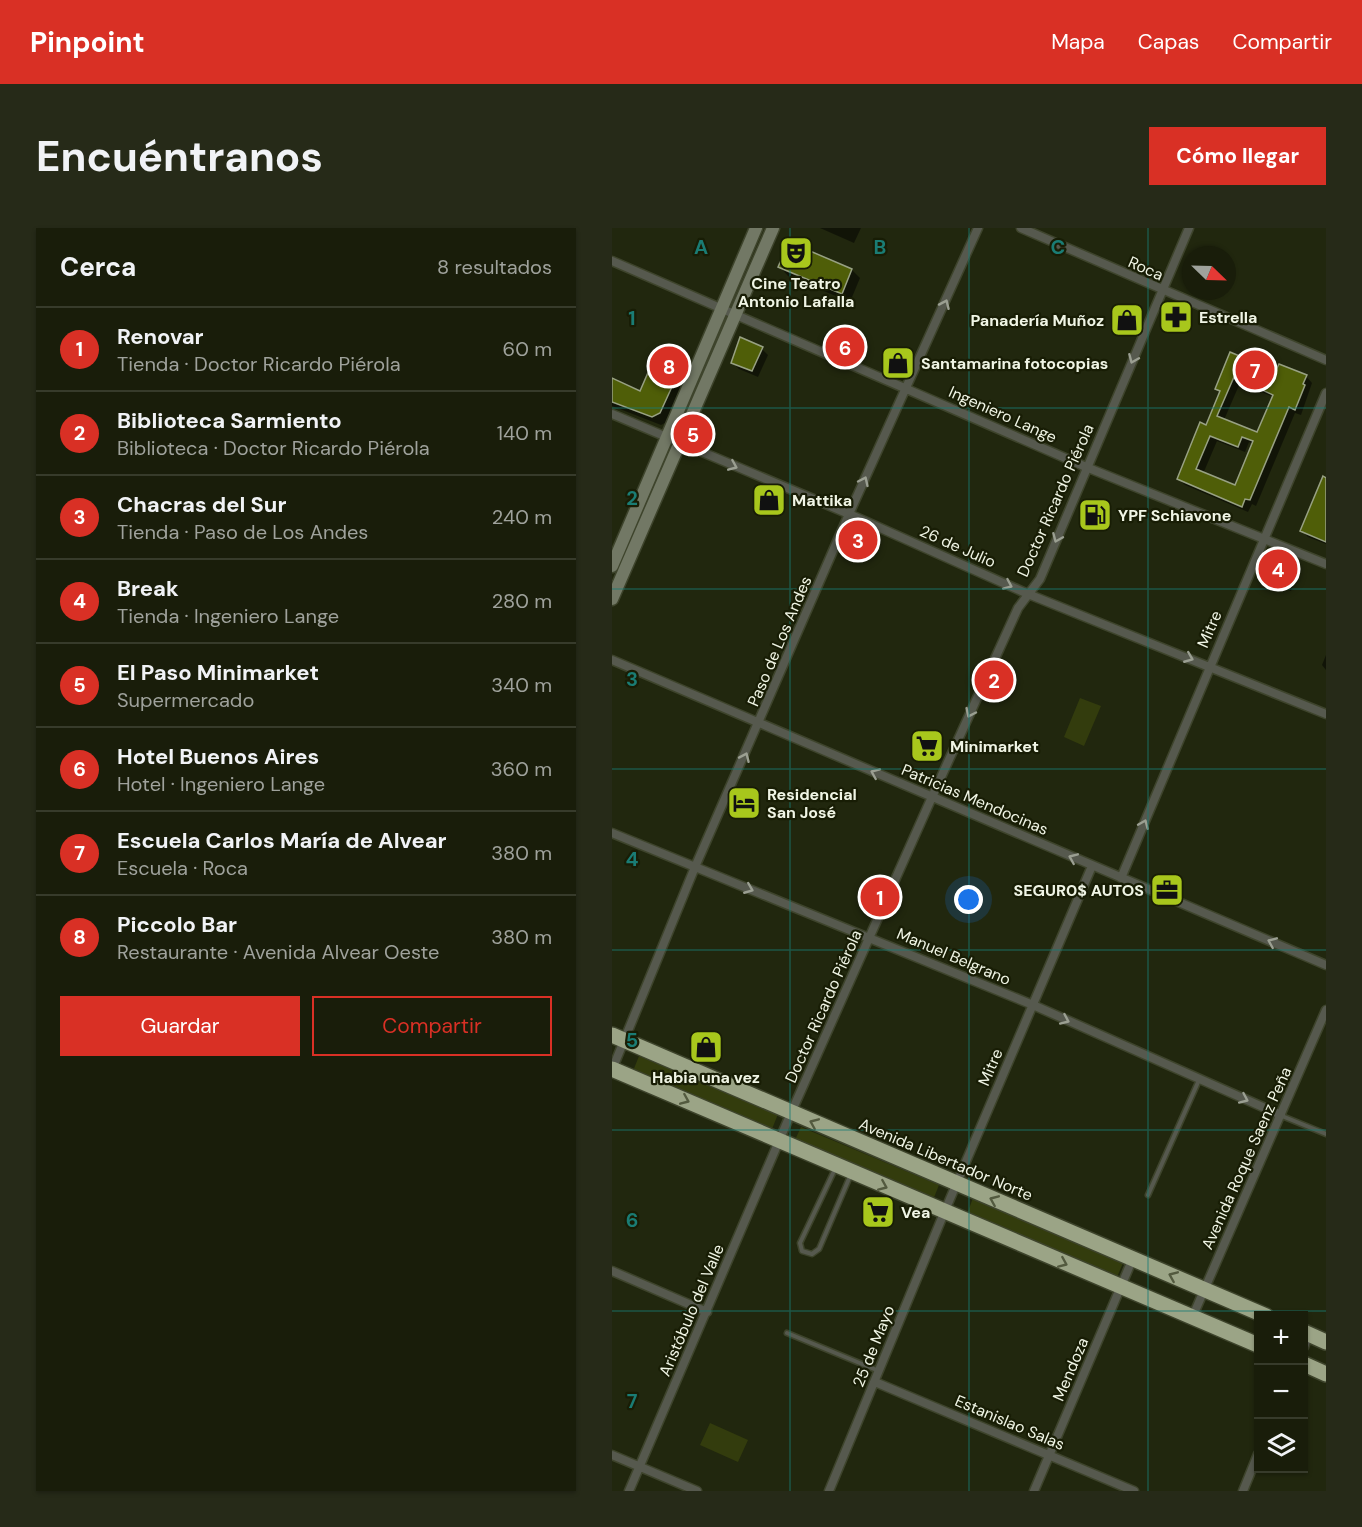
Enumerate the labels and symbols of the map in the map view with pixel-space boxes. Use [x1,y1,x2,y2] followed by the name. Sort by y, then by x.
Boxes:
[694,234,708,260] text: A
[874,234,886,260] text: B
[1051,234,1065,260] text: C
[778,235,814,271] theatre icon: Cine Teatro Antonio Lafalla
[1182,246,1236,300] north arrow
[1125,251,1167,285] street label: Roca
[738,273,854,312] place label: Cine Teatro Antonio Lafalla
[937,299,949,310] one-way arrow
[1158,299,1194,335] pharmacy icon: Estrella
[1109,302,1145,338] shop icon: Panadería Muñoz
[628,305,636,331] text: 1
[1199,307,1258,328] place label: Estrella
[971,310,1104,331] place label: Panadería Muñoz
[826,324,864,370] pin: 6
[650,344,688,388] pin: 8
[880,345,916,381] shop icon: Santamarina fotocopias
[1236,348,1274,392] pin: 7
[921,353,1108,374] place label: Santamarina fotocopias
[1128,353,1140,364] one-way arrow
[945,381,1060,448] street label: Ingeniero Lange
[674,412,712,456] pin: 5
[1012,420,1099,580] street label: Doctor Ricardo Piérola
[726,459,737,471] one-way arrow
[857,477,869,488] one-way arrow
[751,482,787,518] shop icon: Mattika
[626,485,638,511] text: 2
[792,490,852,511] place label: Mattika
[1077,497,1113,533] fuel station icon: YPF Schiavone
[1118,505,1231,526] place label: YPF Schiavone
[838,518,878,562] pin: 3
[917,520,999,573] street label: 26 de Julio
[1052,532,1064,543] one-way arrow
[1258,546,1298,592] pin: 4
[743,573,816,710] street label: Paso de Los Andes
[1002,577,1013,589] one-way arrow
[1192,607,1227,651] street label: Mitre
[1183,651,1194,663] one-way arrow
[974,658,1013,702] pin: 2
[626,666,638,692] text: 3
[966,706,978,717] one-way arrow
[909,728,945,764] supermarket icon: Minimarket
[950,736,1039,757] place label: Minimarket
[738,752,750,763] one-way arrow
[898,759,1051,840] street label: Patricias Mendocinas
[870,768,881,780] one-way arrow
[767,784,857,823] place label: Residencial San José
[726,785,762,821] hotel icon: Residencial San José
[1137,820,1149,831] one-way arrow
[626,846,639,872] text: 4
[1069,853,1080,865] one-way arrow
[1149,872,1185,908] office icon: SEGUR0$ AUTOS
[860,874,900,920] pin: 1
[1014,880,1144,901] place label: SEGUR0$ AUTOS
[743,882,754,894] one-way arrow
[954,885,983,914] your location
[894,923,1014,990] street label: Manuel Belgrano
[780,926,867,1086] street label: Doctor Ricardo Piérola
[1267,938,1278,950] one-way arrow
[1059,1013,1070,1025] one-way arrow
[626,1027,638,1053] text: 5
[688,1029,724,1065] shop icon: Habia una vez
[973,1045,1008,1089] street label: Mitre
[1197,1064,1296,1253] street label: Avenida Roque Saenz Peña
[652,1067,760,1088] place label: Habia una vez
[1237,1092,1248,1104] one-way arrow
[679,1093,690,1105] one-way arrow
[856,1113,1036,1206] street label: Avenida Libertador Norte
[810,1118,821,1130] one-way arrow
[877,1179,888,1191] one-way arrow
[860,1194,896,1230] supermarket icon: Vea
[989,1195,1000,1207] one-way arrow
[901,1202,930,1223] place label: Vea
[626,1207,638,1233] text: 6
[654,1241,729,1380] street label: Aristóbulo del Valle
[1056,1256,1067,1268] one-way arrow
[1169,1271,1180,1283] one-way arrow
[848,1302,899,1390] street label: 25 de Mayo
[1048,1334,1093,1404] street label: Mendoza
[627,1388,638,1414] text: 7
[952,1390,1068,1455] street label: Estanislao Salas

